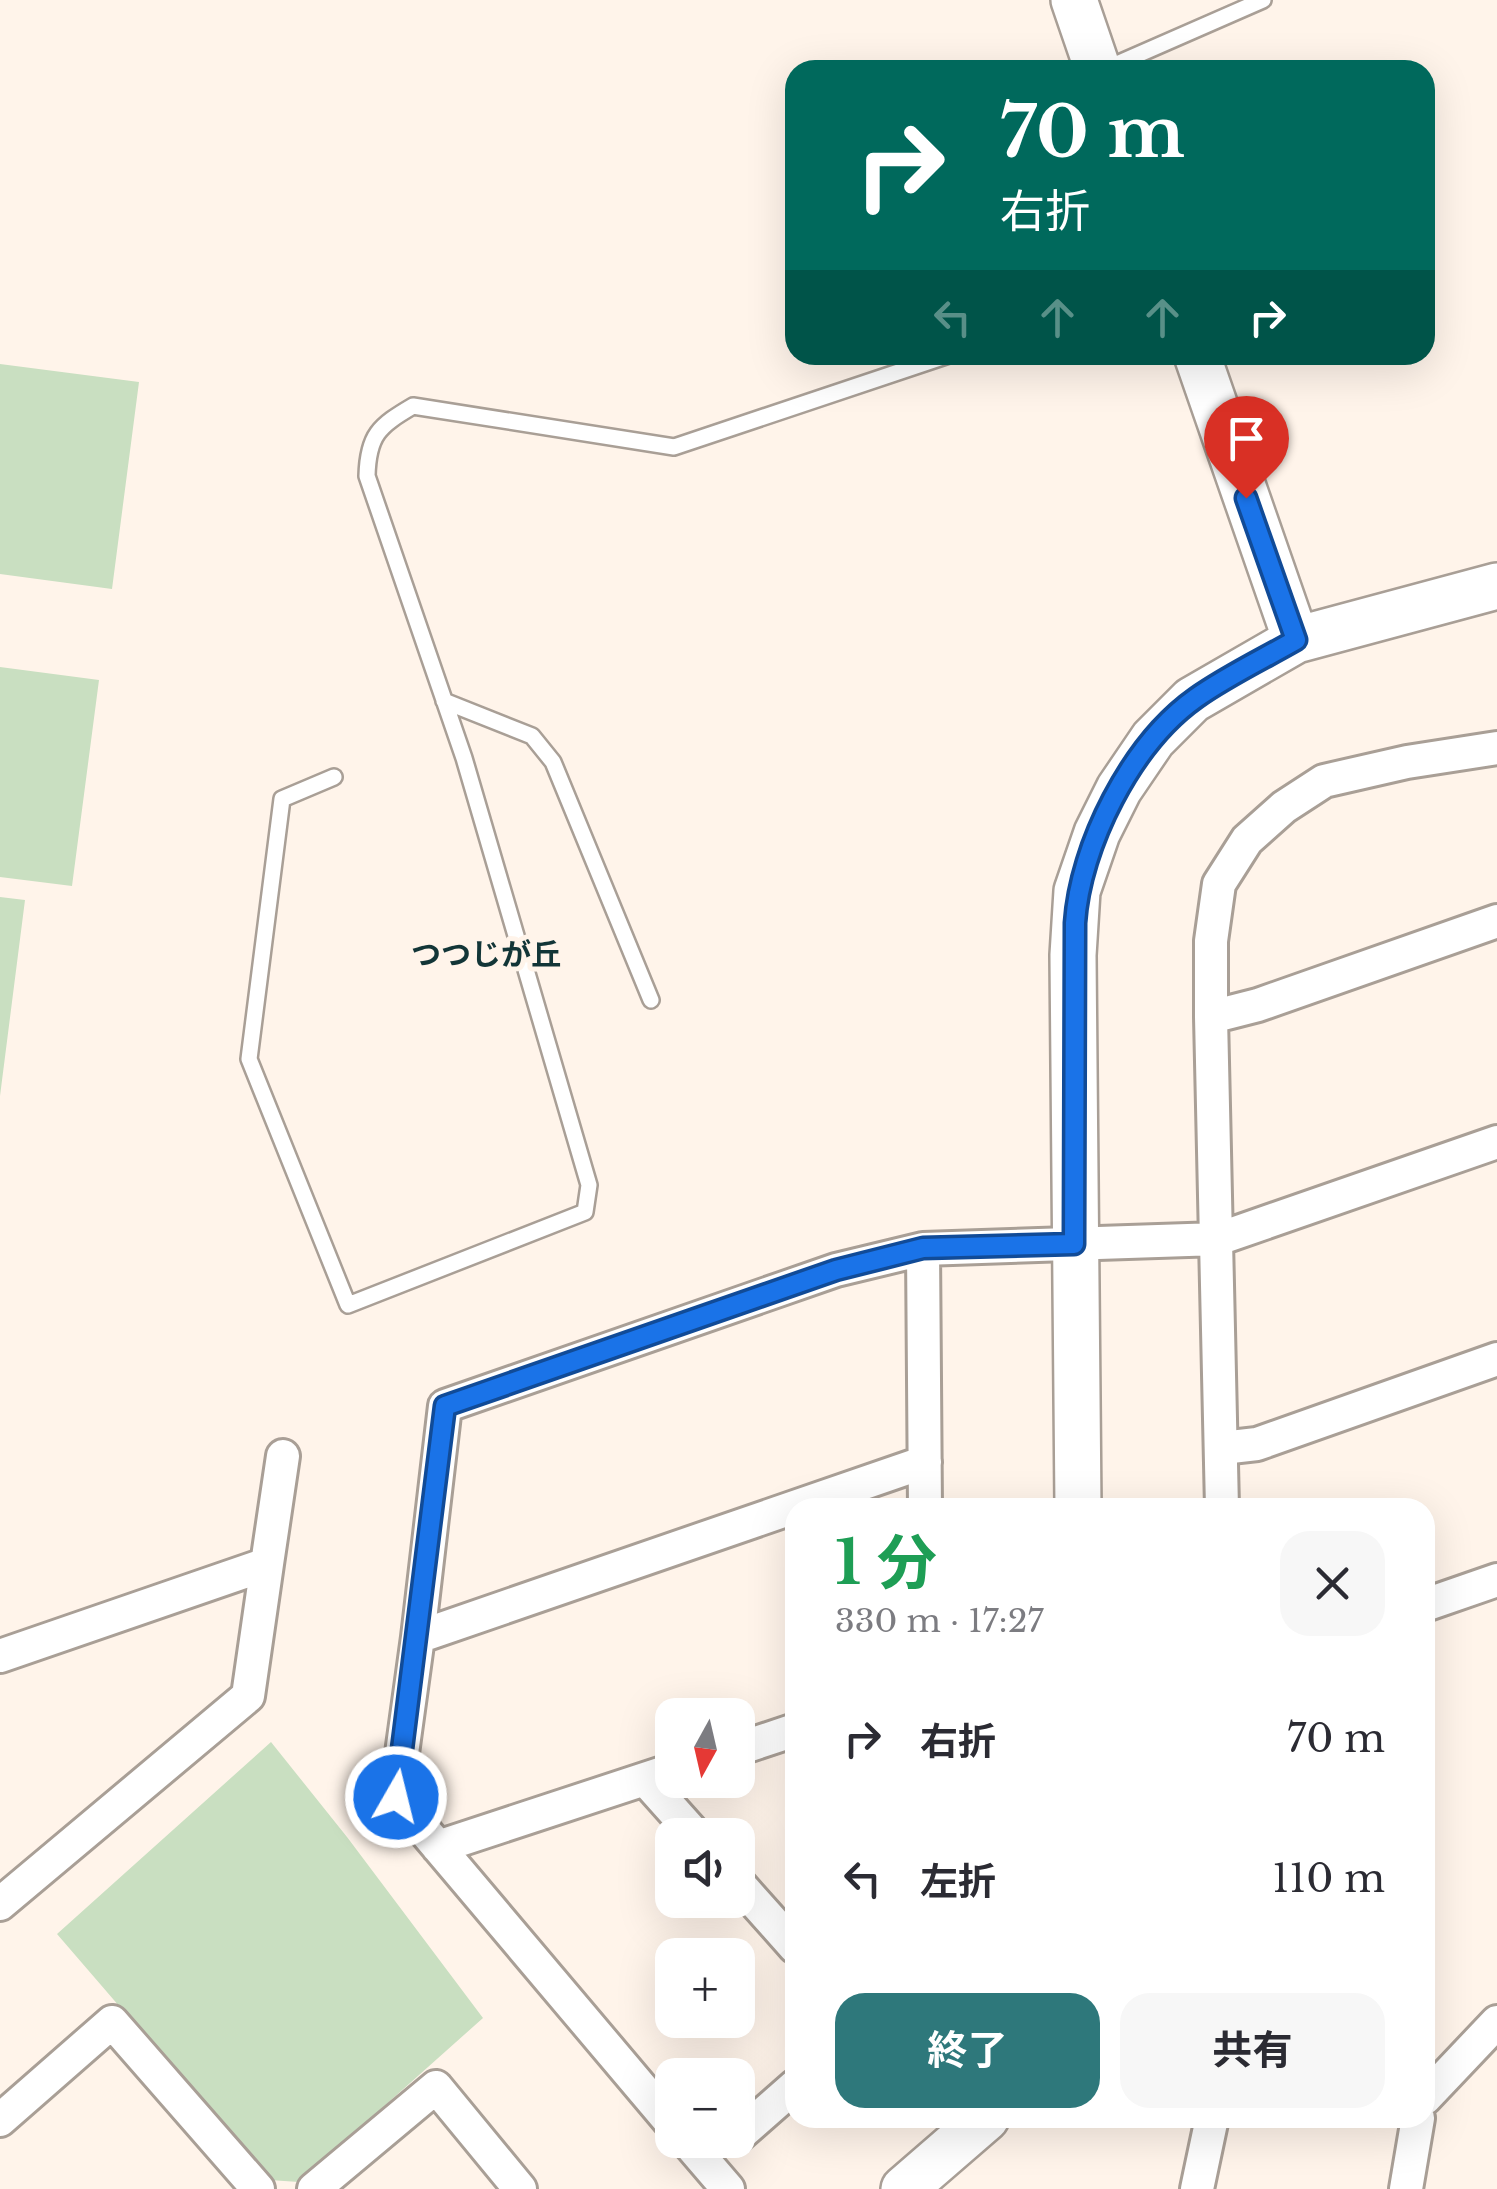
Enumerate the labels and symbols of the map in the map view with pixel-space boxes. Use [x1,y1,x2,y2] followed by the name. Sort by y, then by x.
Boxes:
[1204,396,1289,499] pin
[411,936,561,973] district label: つつじが丘
[655,1698,755,1798] north arrow
[344,1745,448,1849] position arrow

